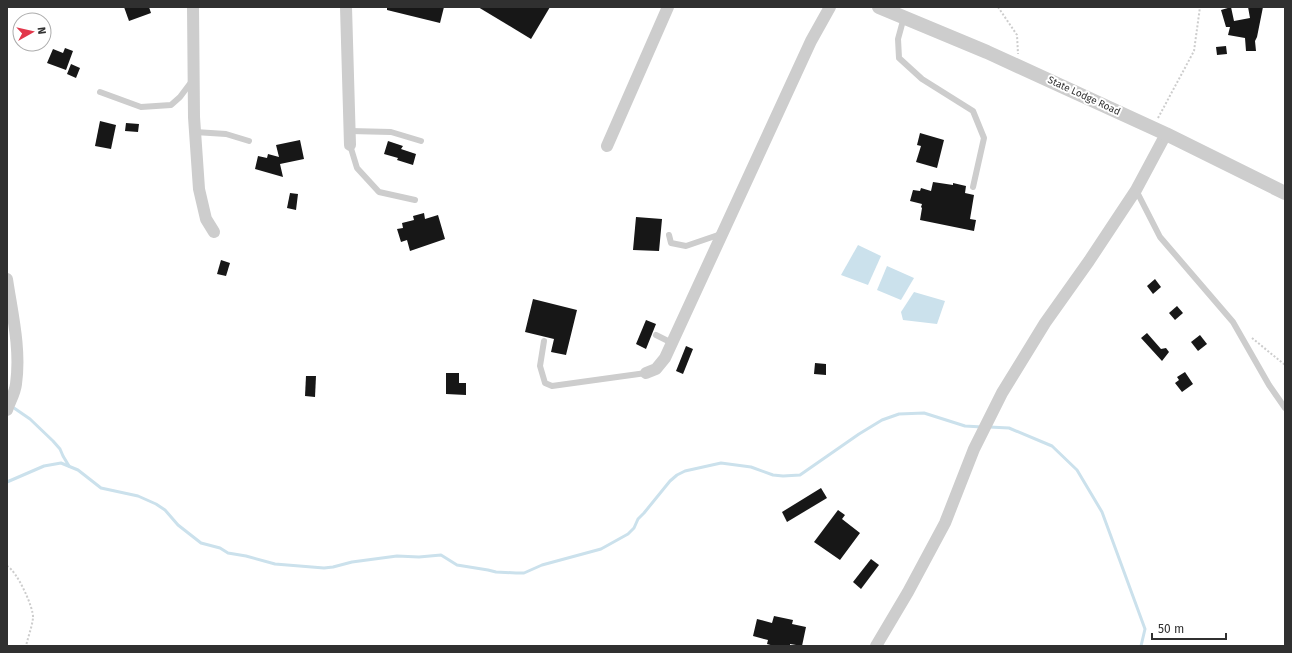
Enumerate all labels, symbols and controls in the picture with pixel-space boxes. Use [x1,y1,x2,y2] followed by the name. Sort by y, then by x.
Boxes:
[12,12,52,52] north arrow
[34,26,48,35] text: N
[1046,74,1122,118] street label: State Lodge Road
[1152,615,1226,641] scale bar
[1158,622,1184,636] text: 50 m

